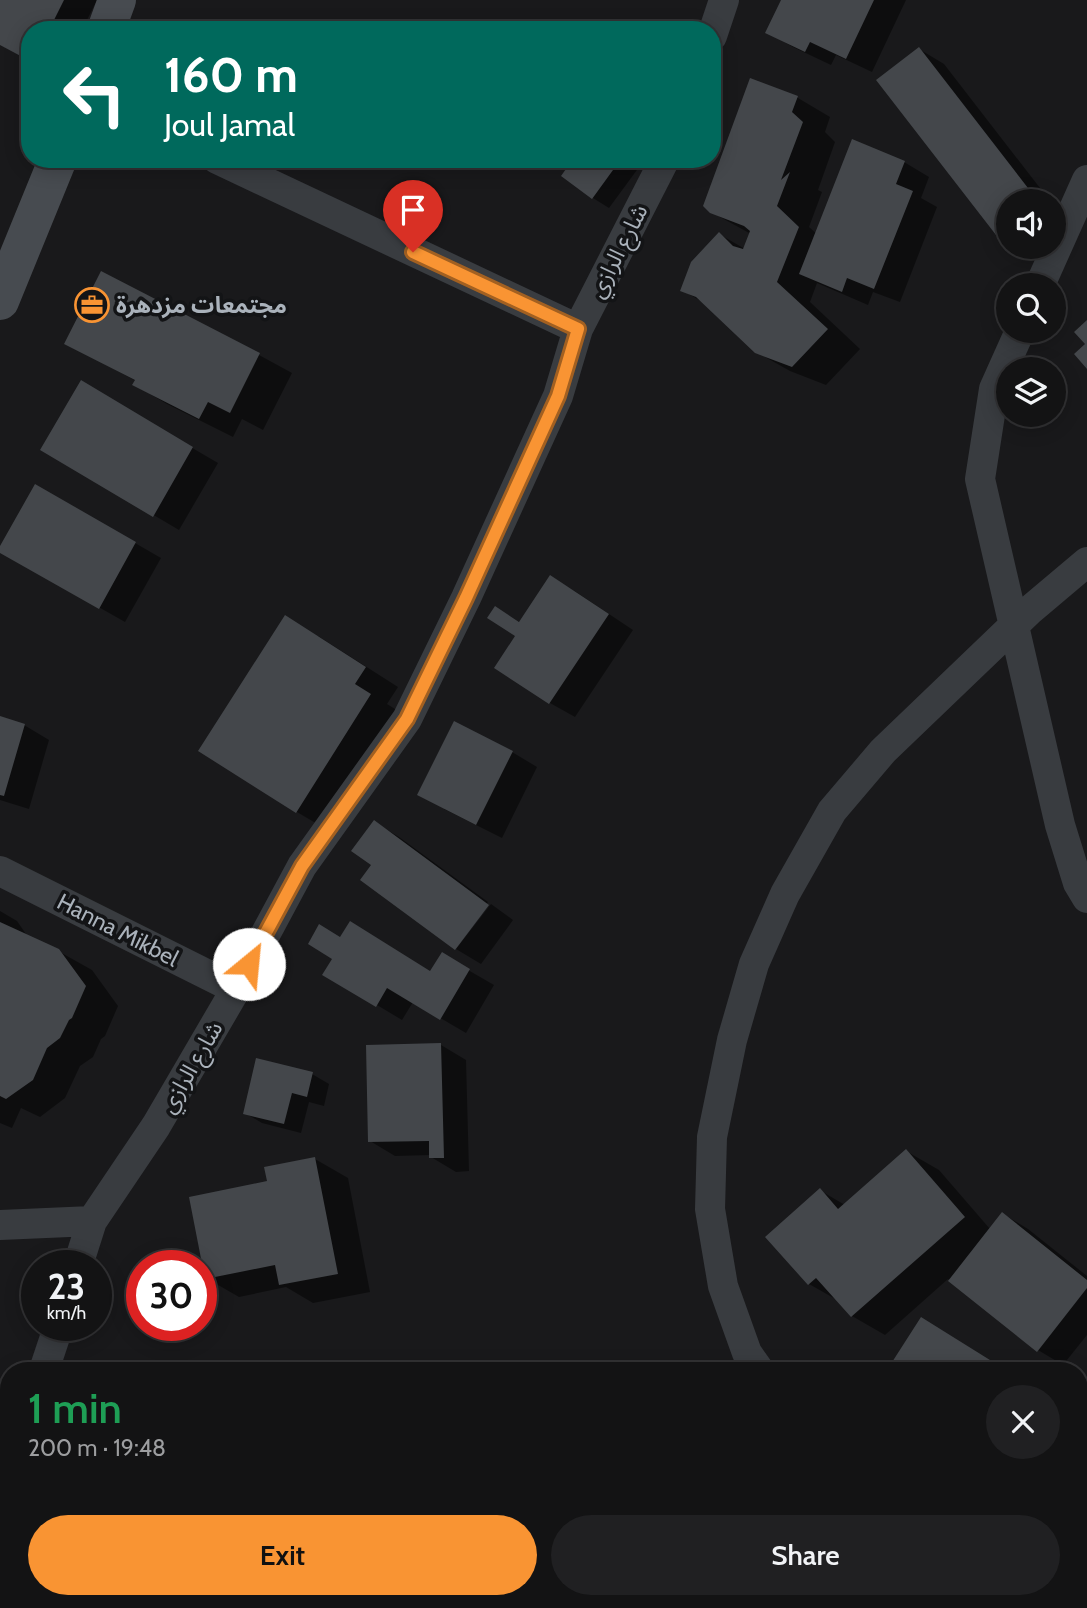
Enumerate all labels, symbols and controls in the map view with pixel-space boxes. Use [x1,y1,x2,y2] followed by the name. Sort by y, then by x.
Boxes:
[164,45,298,104] text: 160 m
[49,49,140,140] icon: left
[164,105,295,144] text: Joul Jamal
[383,180,443,252] pin
[996,189,1066,427] map controls
[996,189,1066,259] button: sound
[394,191,432,229] icon: arrive
[583,199,656,304] street label: شارع الرازي
[996,273,1066,343] button: search
[73,286,111,324] office icon: مجتمعات مزدهرة
[116,291,287,319] place label: مجتمعات مزدهرة
[996,357,1066,427] button: layers
[53,887,184,973] street label: Hanna Mikbel
[212,927,286,1001] position arrow
[154,1016,231,1120] street label: شارع الرازي
[126,1250,217,1341] speed limit sign: 30
[48,1265,85,1308] text: 23
[47,1302,86,1324] text: km/h
[28,1382,122,1434] text: 1 min
[986,1385,1060,1459] button: close
[28,1434,166,1462] text: 200 m · 19:48
[28,1515,537,1595] button: Exit
[551,1515,1060,1595] button: Share

